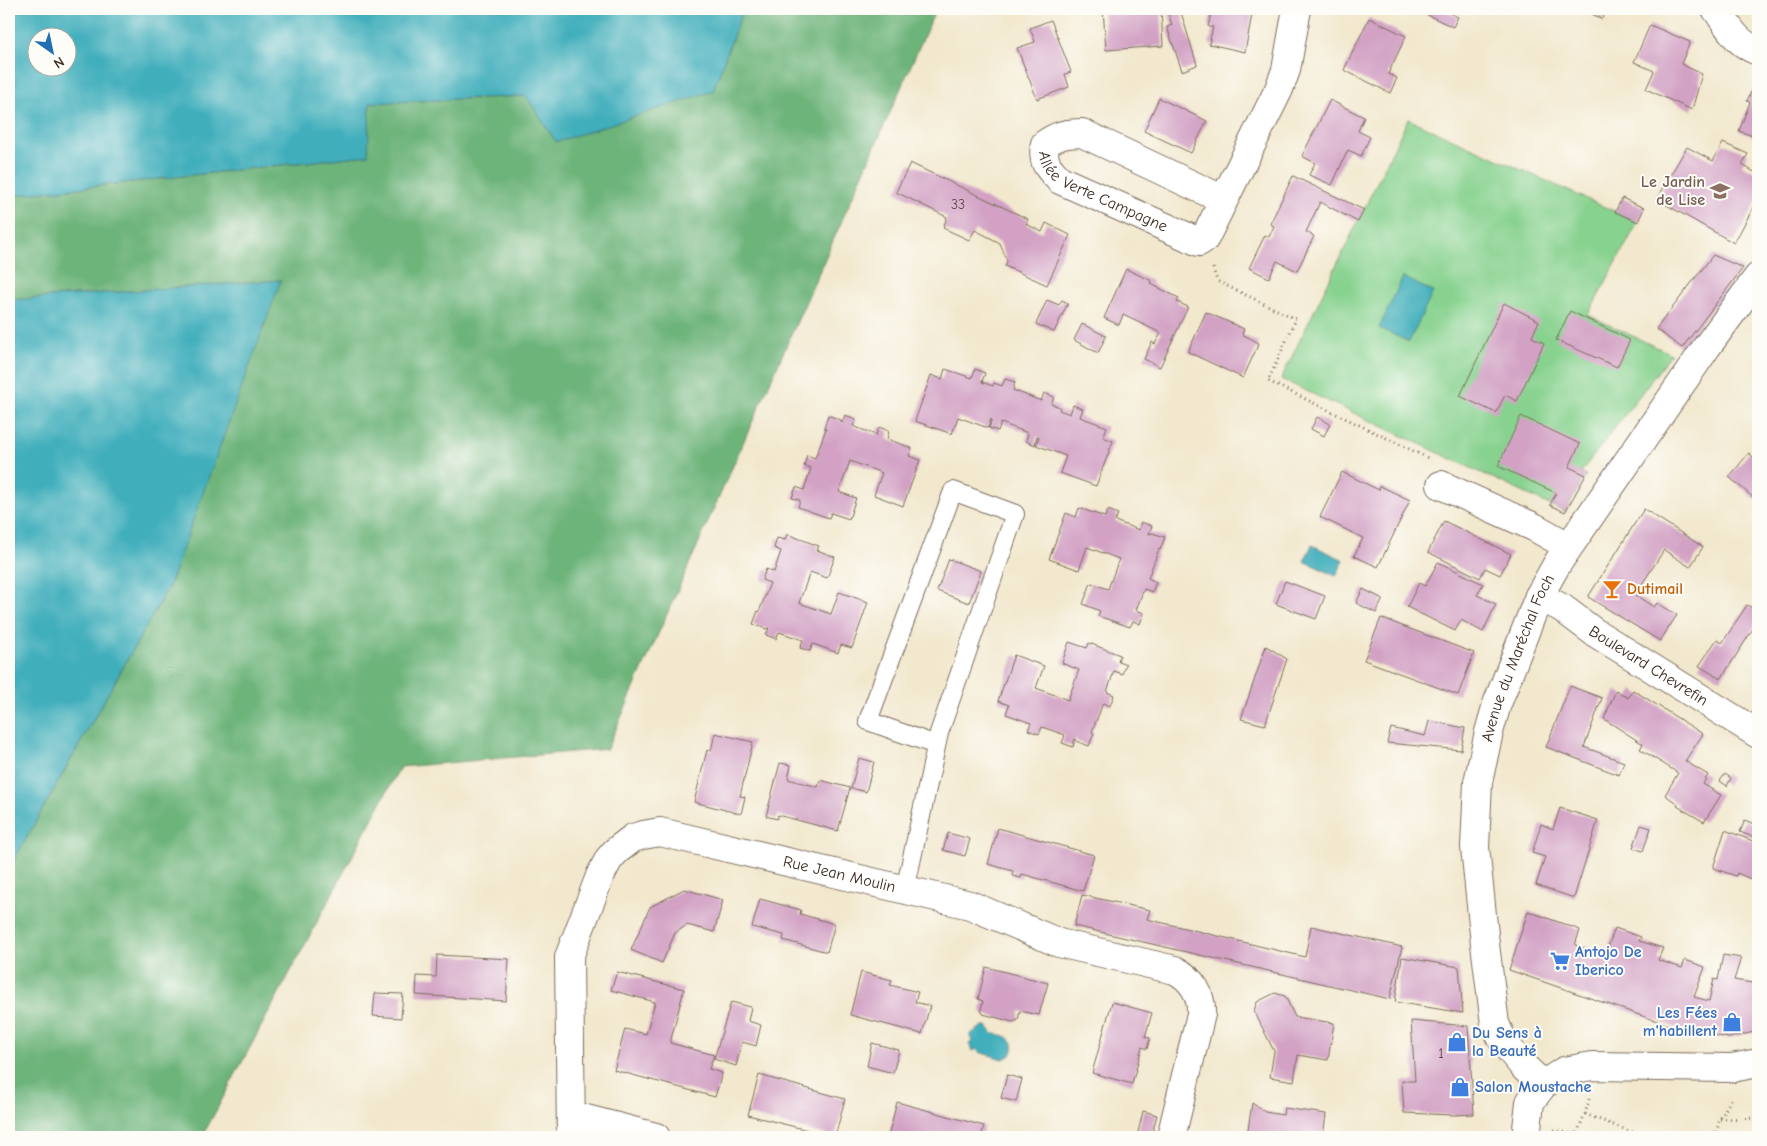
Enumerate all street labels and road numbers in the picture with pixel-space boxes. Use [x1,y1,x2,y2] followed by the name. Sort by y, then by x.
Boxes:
[1035,150,1170,236] street label: Allée Verte Campagne
[1478,571,1558,744] street label: Avenue du Maréchal Foch
[1586,622,1711,710] street label: Boulevard Chevrefin
[781,852,897,896] street label: Rue Jean Moulin

